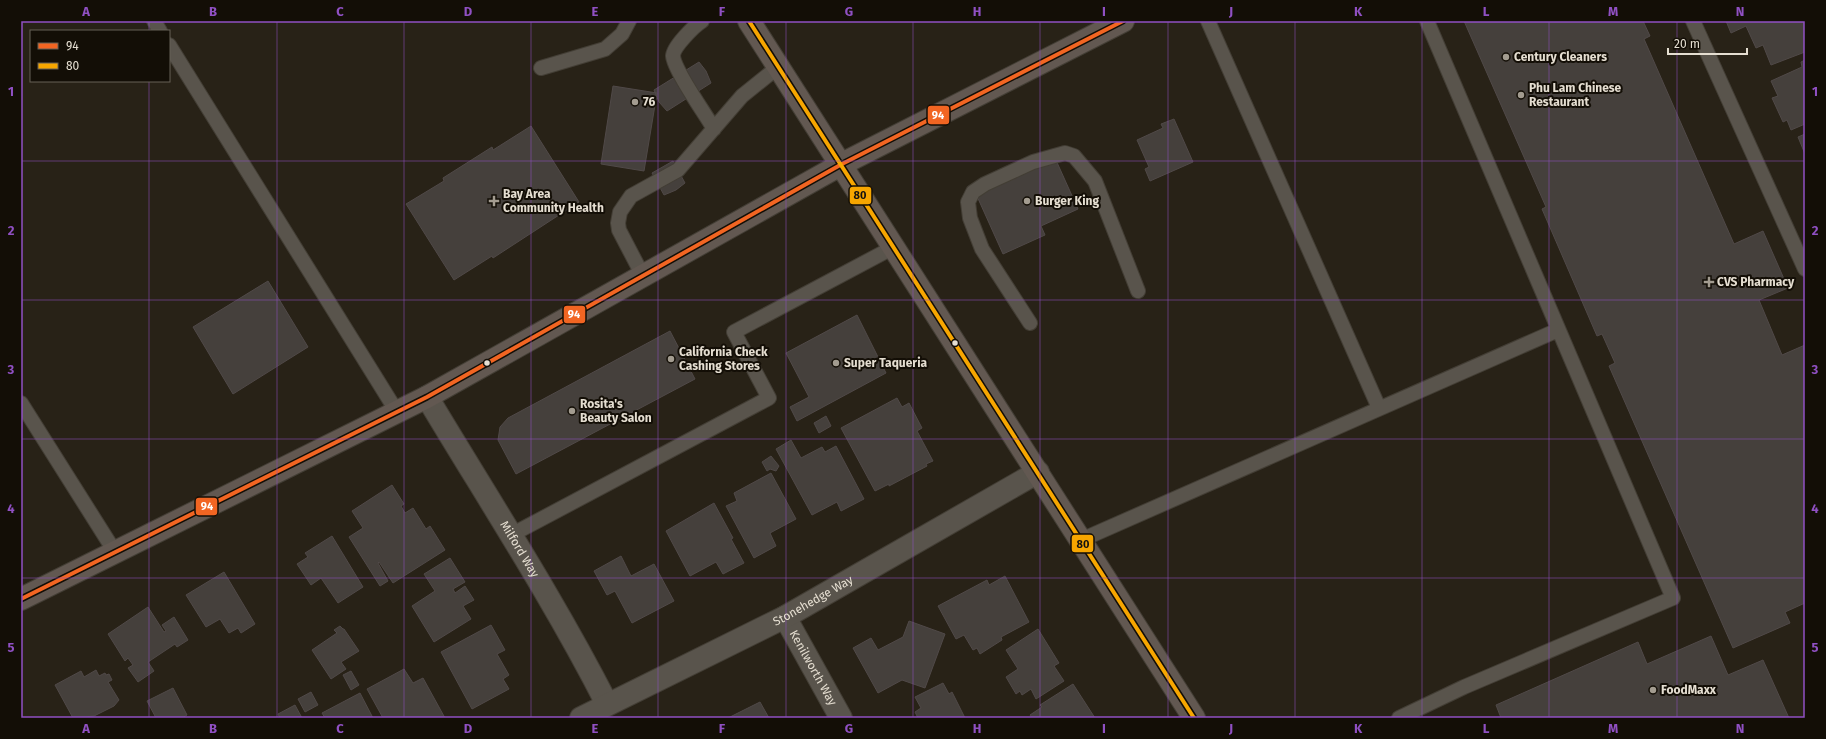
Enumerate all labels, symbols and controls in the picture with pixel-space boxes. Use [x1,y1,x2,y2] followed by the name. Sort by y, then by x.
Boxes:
[81,4,90,19] text: A
[209,4,217,19] text: B
[336,4,344,19] text: C
[464,4,473,19] text: D
[592,4,599,19] text: E
[719,4,726,19] text: F
[845,4,853,19] text: G
[973,4,981,19] text: H
[1102,4,1106,19] text: I
[1228,4,1233,19] text: J
[1354,4,1363,19] text: K
[1483,4,1490,19] text: L
[1608,4,1618,19] text: M
[1736,4,1744,19] text: N
[30,30,170,82] legend
[1668,30,1747,56] scale bar
[1674,37,1700,51] text: 20 m
[66,39,79,53] text: 94
[1514,50,1607,64] place label: Century Cleaners
[1501,52,1511,62] marker: Century Cleaners
[66,59,80,73] text: 80
[1529,81,1622,109] place label: Phu Lam Chinese Restaurant
[8,84,14,99] text: 1
[1812,84,1818,99] text: 1
[1516,90,1526,100] marker: Phu Lam Chinese Restaurant
[643,95,655,109] place label: 76
[630,97,640,107] marker: 76
[927,105,950,125] line badge: 94
[932,109,944,122] text: 94
[849,186,872,205] line badge: 80
[503,187,604,215] place label: Bay Area Community Health
[854,189,867,202] text: 80
[1035,194,1099,208] place label: Burger King
[488,195,500,207] marker: Bay Area Community Health
[1022,196,1032,206] marker: Burger King
[8,223,15,238] text: 2
[1812,223,1819,238] text: 2
[1717,275,1795,289] place label: CVS Pharmacy
[1704,277,1714,287] marker: CVS Pharmacy
[563,305,586,324] line badge: 94
[568,308,580,321] text: 94
[950,338,960,348] unlabelled marker
[679,345,768,373] place label: California Check Cashing Stores
[666,354,676,364] marker: California Check Cashing Stores
[844,356,928,370] place label: Super Taqueria
[482,358,492,368] unlabelled marker
[831,358,841,368] marker: Super Taqueria
[7,362,15,377] text: 3
[1811,362,1819,377] text: 3
[580,397,652,425] place label: Rosita's Beauty Salon
[567,406,577,416] marker: Rosita's Beauty Salon
[195,497,218,516] line badge: 94
[201,500,213,513] text: 94
[7,501,15,516] text: 4
[1811,501,1819,516] text: 4
[497,518,542,580] street label: Milford Way
[1071,534,1094,553] line badge: 80
[1077,538,1090,551] text: 80
[771,572,856,629] street label: Stonehedge Way
[787,628,840,708] street label: Kenilworth Way
[8,640,15,655] text: 5
[1812,640,1819,655] text: 5
[1661,683,1717,697] place label: FoodMaxx
[1648,685,1658,695] marker: FoodMaxx
[81,721,90,736] text: A
[209,721,217,736] text: B
[336,721,344,736] text: C
[464,721,473,736] text: D
[592,721,599,736] text: E
[719,721,726,736] text: F
[845,721,853,736] text: G
[973,721,981,736] text: H
[1102,721,1106,736] text: I
[1228,721,1233,736] text: J
[1354,721,1363,736] text: K
[1483,721,1490,736] text: L
[1608,721,1618,736] text: M
[1736,721,1744,736] text: N

